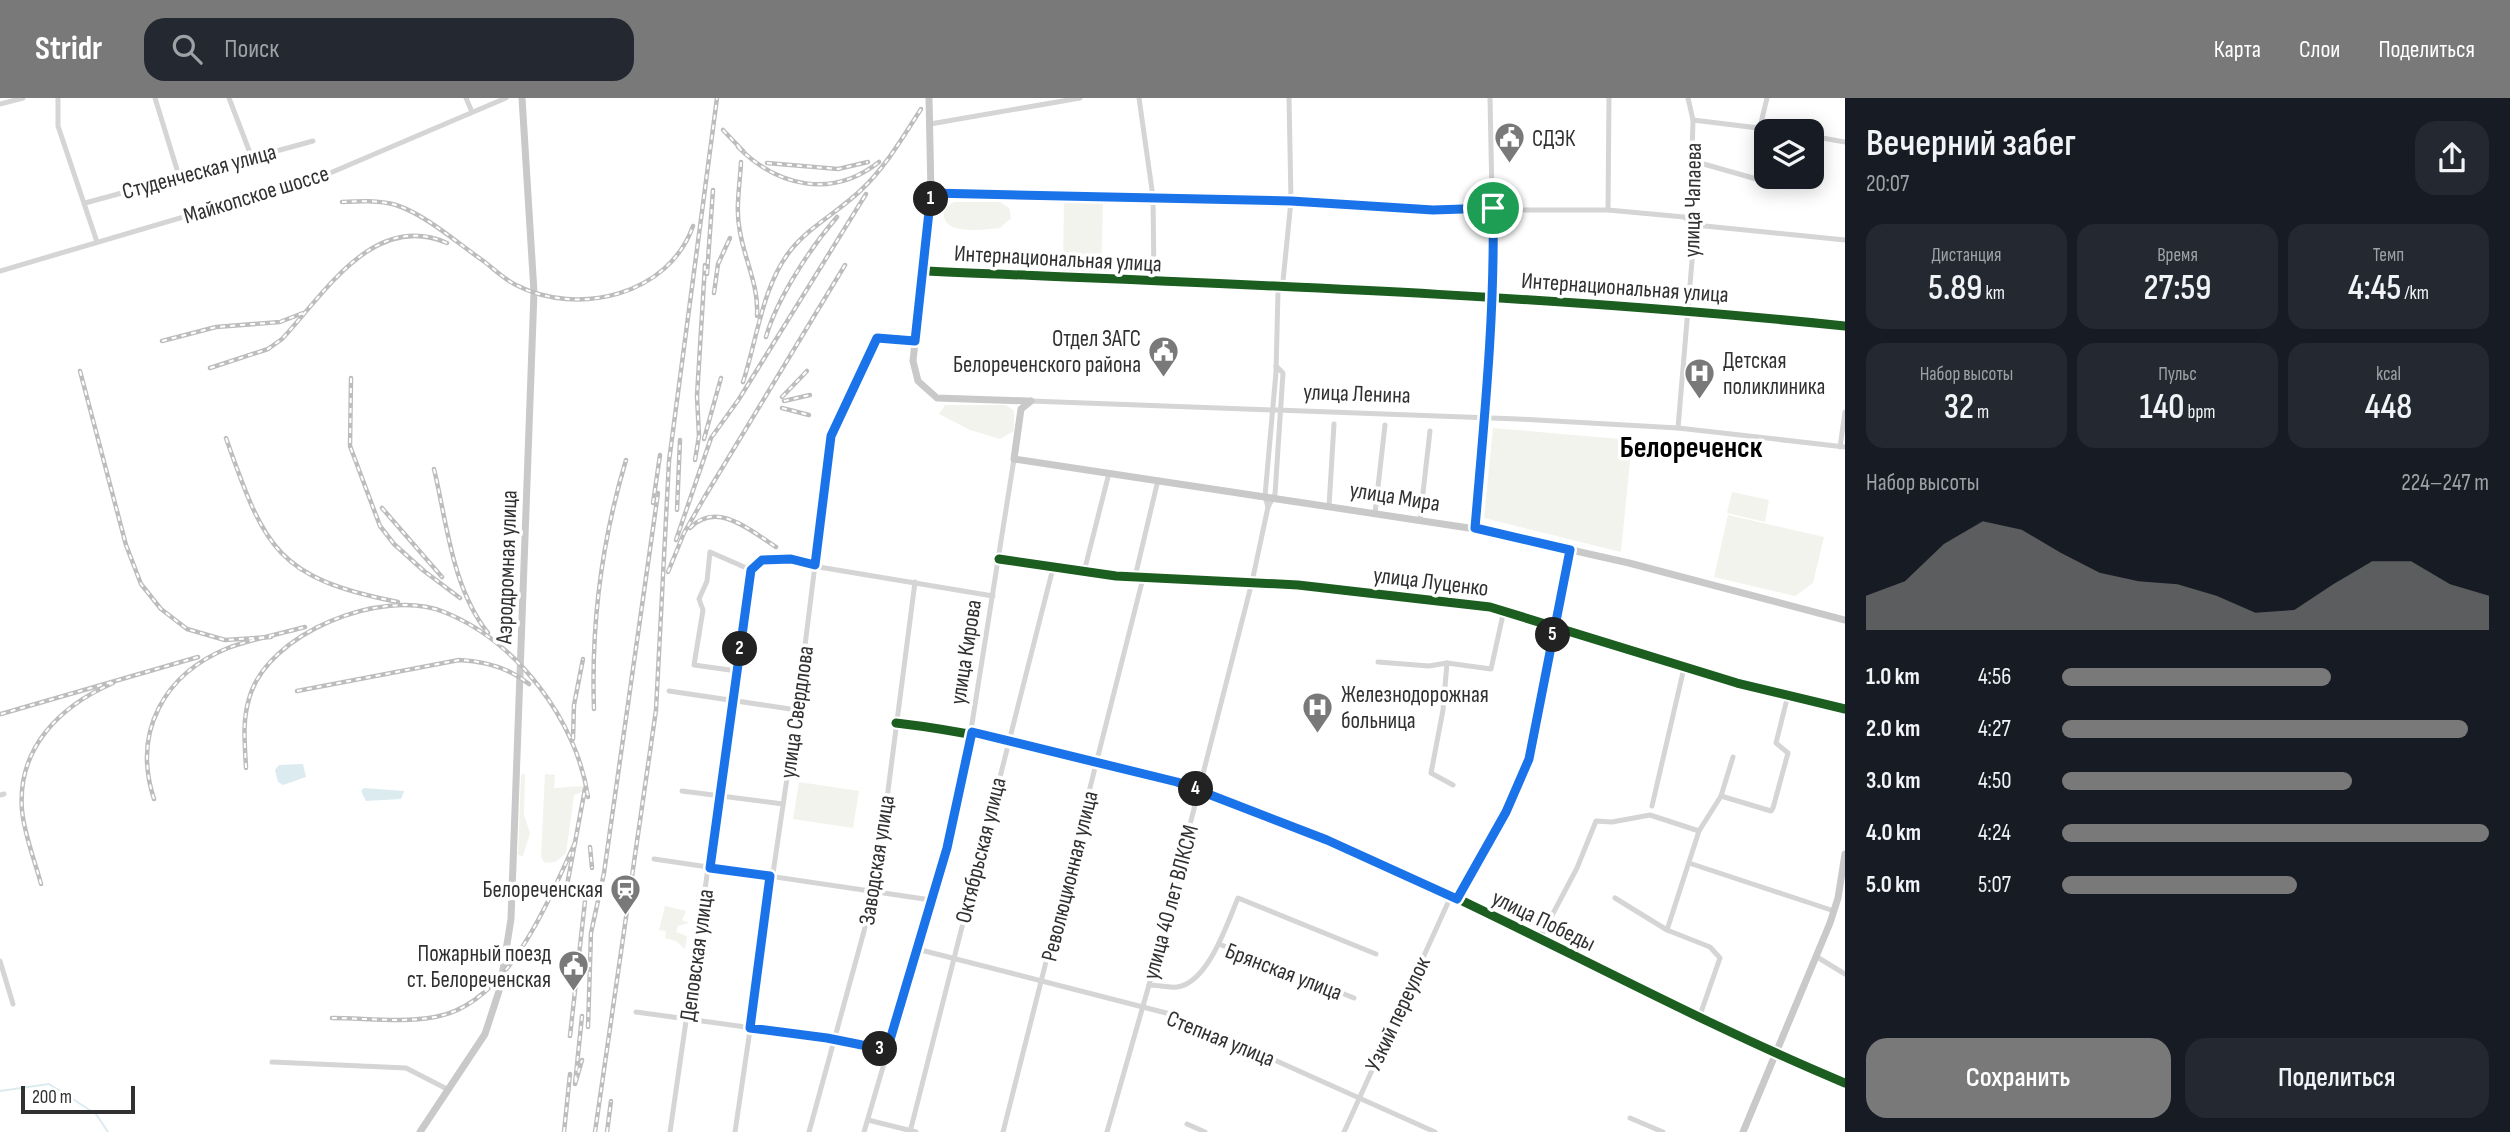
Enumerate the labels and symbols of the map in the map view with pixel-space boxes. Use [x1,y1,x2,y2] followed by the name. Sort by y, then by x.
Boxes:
[1492,121,1526,165] public building icon: СДЭК
[1532,125,1576,153] place label: СДЭК
[119,138,279,206] street label: Студенческая улица
[1678,143,1708,258] street label: улица Чапаева
[180,160,332,230] street label: Майкопское шоссе
[1463,178,1523,238] pin
[914,182,948,217] pin: 1
[953,240,1163,278] street label: Интернациональная улица
[1520,267,1730,309] street label: Интернациональная улица
[953,325,1141,379] place label: Отдел ЗАГС Белореченского района
[1147,334,1181,378] public building icon: Отдел ЗАГС Белореченского района
[1723,347,1825,401] place label: Детская поликлиника
[1683,356,1717,400] hospital icon: Детская поликлиника
[1303,378,1411,410] street label: улица Ленина
[1620,430,1763,466] district label: Белореченск
[1348,476,1442,518] street label: улица Мира
[490,490,524,646] street label: Аэродромная улица
[1372,561,1490,603] street label: улица Луценко
[944,598,988,707] street label: улица Кирова
[1536,618,1570,652] pin: 5
[722,632,758,666] pin: 2
[774,644,820,780] street label: улица Свердлова
[1341,681,1489,735] place label: Железнодорожная больница
[1301,690,1335,734] hospital icon: Железнодорожная больница
[1178,772,1214,806] pin: 4
[949,775,1013,926] street label: Октябрьская улица
[1035,788,1105,964] street label: Революционная улица
[853,793,901,927] street label: Заводская улица
[1137,822,1205,983] street label: улица 40 лет ВЛКСМ
[609,872,643,916] station icon: Белореченская
[482,876,603,904] place label: Белореченская
[1487,884,1600,958] street label: улица Победы
[674,887,720,1023] street label: Деповская улица
[1221,937,1346,1007] street label: Брянская улица
[407,940,551,994] place label: Пожарный поезд ст. Белореченская
[557,949,591,993] public building icon: Пожарный поезд ст. Белореченская
[1359,952,1437,1076] street label: Узкий переулок
[1162,1005,1279,1073] street label: Степная улица
[862,1032,898,1066] pin: 3
[21,1083,135,1115] scale bar

